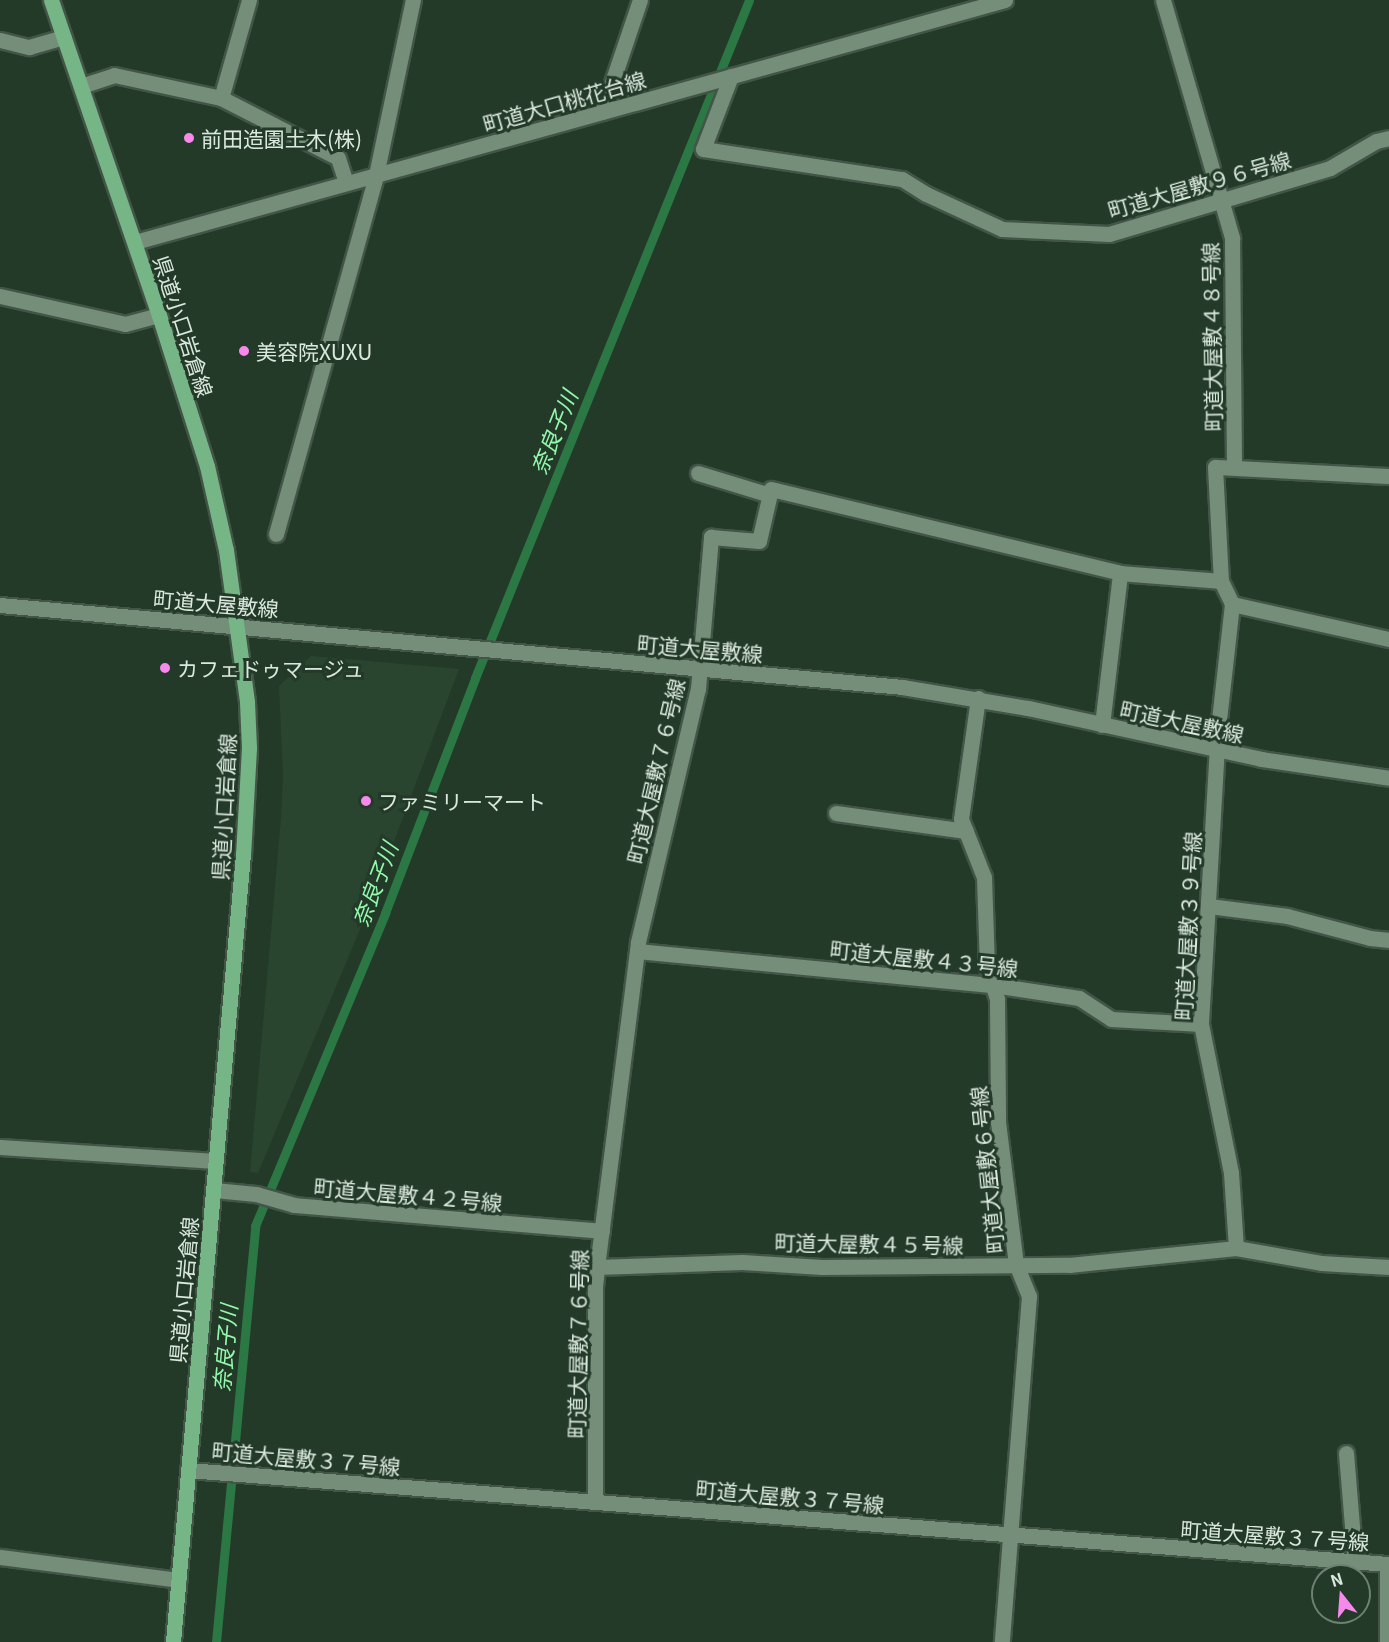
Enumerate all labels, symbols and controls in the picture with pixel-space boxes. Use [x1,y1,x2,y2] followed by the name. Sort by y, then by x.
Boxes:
[480,66,648,136] street label: 町道大口桃花台線
[201,125,362,151] place label: 前田造園土木(株)
[182,131,196,145] marker: 前田造園土木(株)
[1105,146,1293,222] street label: 町道大屋敷９６号線
[1197,242,1225,432] street label: 町道大屋敷４８号線
[149,252,219,400] street label: 県道小口岩倉線
[256,338,372,364] place label: 美容院XUXU
[237,344,251,358] marker: 美容院XUXU
[524,386,582,478] water label: 奈良子川
[152,585,280,621] street label: 町道大屋敷線
[636,630,764,666] street label: 町道大屋敷線
[177,655,366,681] place label: カフェドゥマージュ
[158,661,172,675] marker: カフェドゥマージュ
[621,676,689,866] street label: 町道大屋敷７６号線
[1118,696,1246,746] street label: 町道大屋敷線
[207,733,239,881] street label: 県道小口岩倉線
[378,788,546,814] place label: ファミリーマート
[359,794,373,808] marker: ファミリーマート
[1169,831,1205,1021] street label: 町道大屋敷３９号線
[346,838,402,930] water label: 奈良子川
[829,936,1019,980] street label: 町道大屋敷４３号線
[965,1085,1007,1255] street label: 町道大屋敷６号線
[313,1173,503,1215] street label: 町道大屋敷４２号線
[164,1216,202,1364] street label: 県道小口岩倉線
[774,1229,964,1257] street label: 町道大屋敷４５号線
[563,1249,591,1439] street label: 町道大屋敷７６号線
[207,1303,241,1393] water label: 奈良子川
[211,1437,401,1479] street label: 町道大屋敷３７号線
[695,1475,885,1517] street label: 町道大屋敷３７号線
[1180,1516,1370,1554] street label: 町道大屋敷３７号線
[1311,1564,1371,1624] north arrow
[1327,1565,1346,1592] text: N

